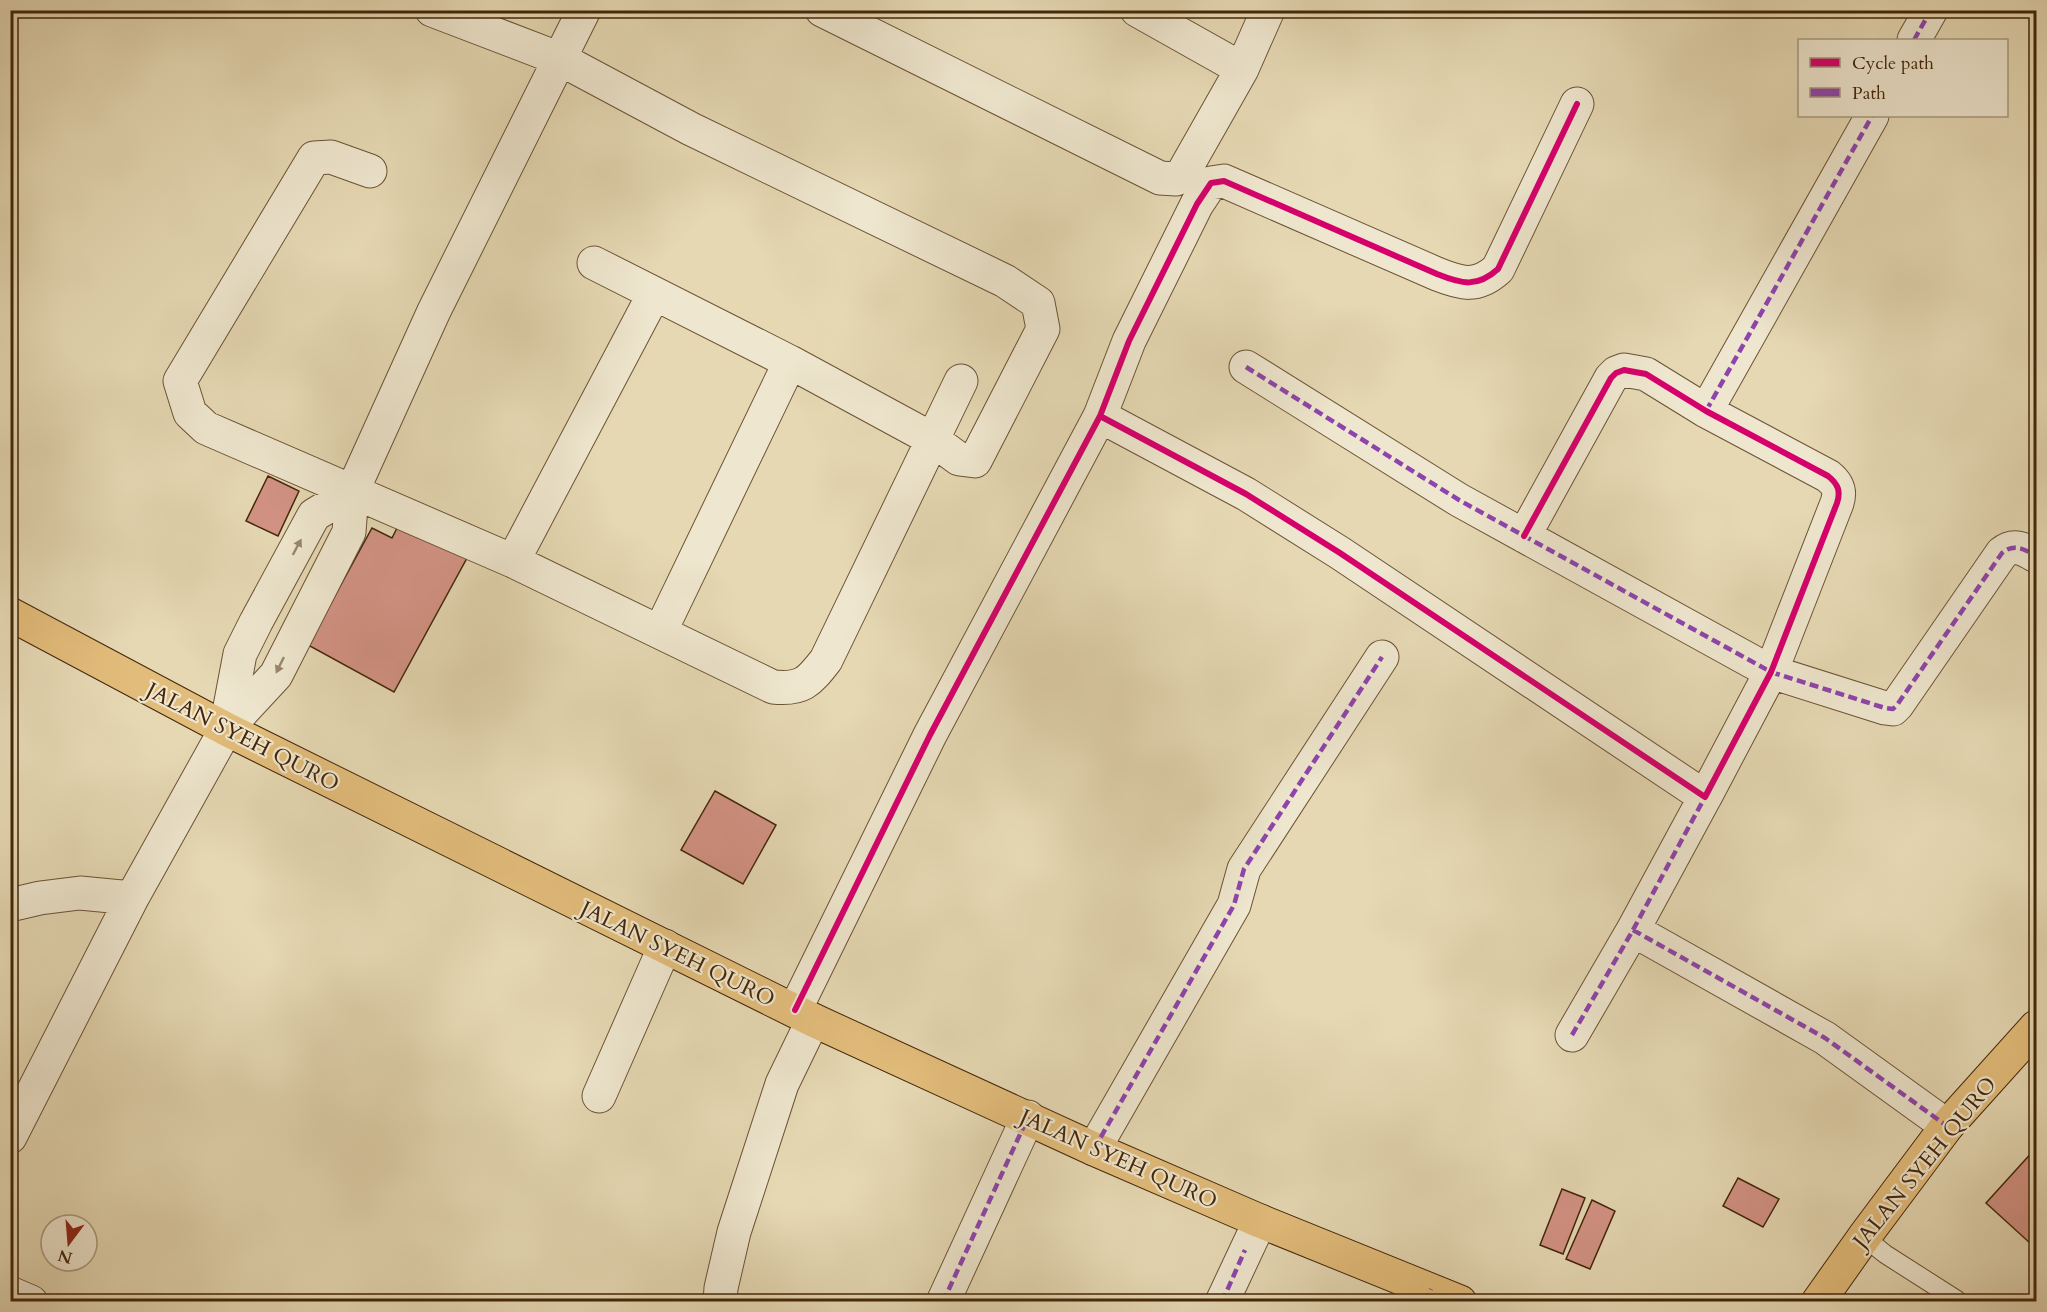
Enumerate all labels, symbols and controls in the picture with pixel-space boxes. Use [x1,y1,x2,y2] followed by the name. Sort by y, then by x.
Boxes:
[1798,39,2008,117] legend
[1852,51,1934,76] text: Cycle path
[1852,81,1886,106] text: Path
[292,538,302,555] one-way arrow
[276,657,285,674] one-way arrow
[138,674,344,799] street label: JALAN SYEH QURO
[572,892,780,1014] street label: JALAN SYEH QURO
[1844,1070,2004,1257] street label: JALAN SYEH QURO
[1012,1101,1222,1216] street label: JALAN SYEH QURO
[39,1213,99,1273] north arrow
[55,1244,75,1269] text: N

